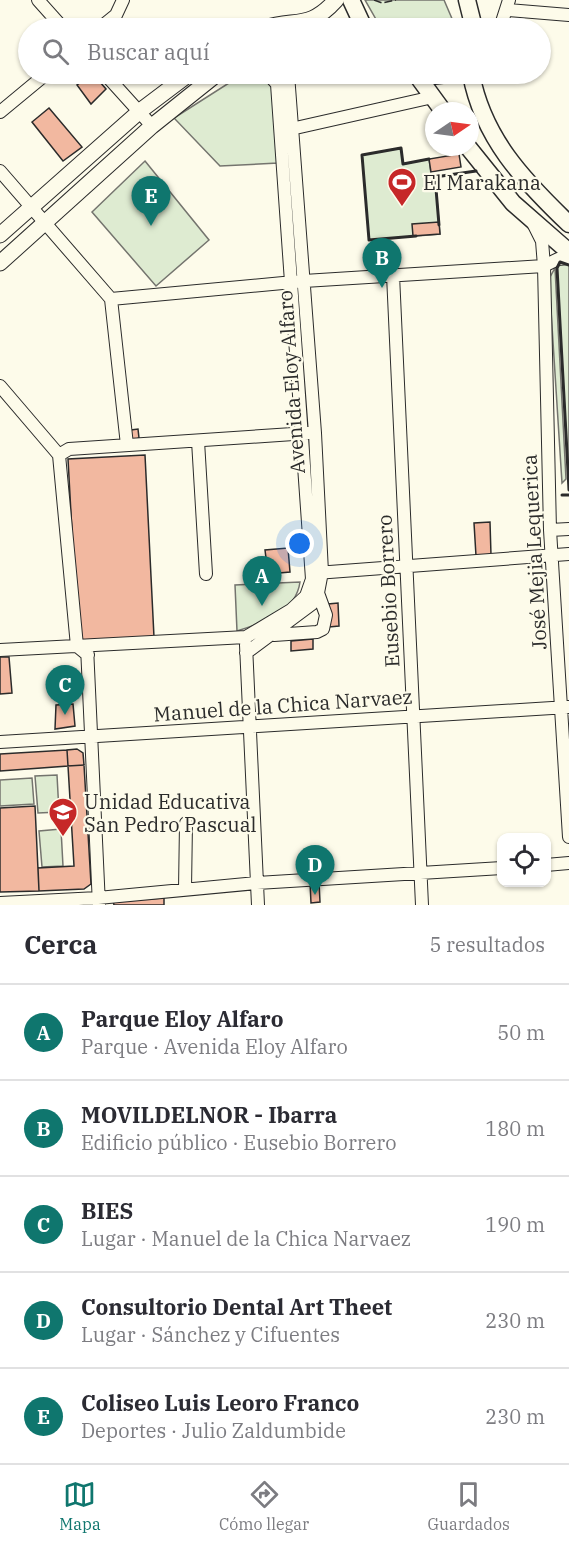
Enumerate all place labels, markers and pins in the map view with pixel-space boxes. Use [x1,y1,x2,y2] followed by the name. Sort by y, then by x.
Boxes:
[386,166,418,208] sports icon: El Marakana
[423,169,541,196] place label: El Marakana
[132,176,170,226] pin: E
[362,238,401,288] pin: B
[242,556,282,606] pin: A
[46,666,84,715] pin: C
[84,788,257,838] place label: Unidad Educativa San Pedro Pascual
[47,796,79,838] school or university icon: Unidad Educativa San Pedro Pascual
[296,846,334,895] pin: D

